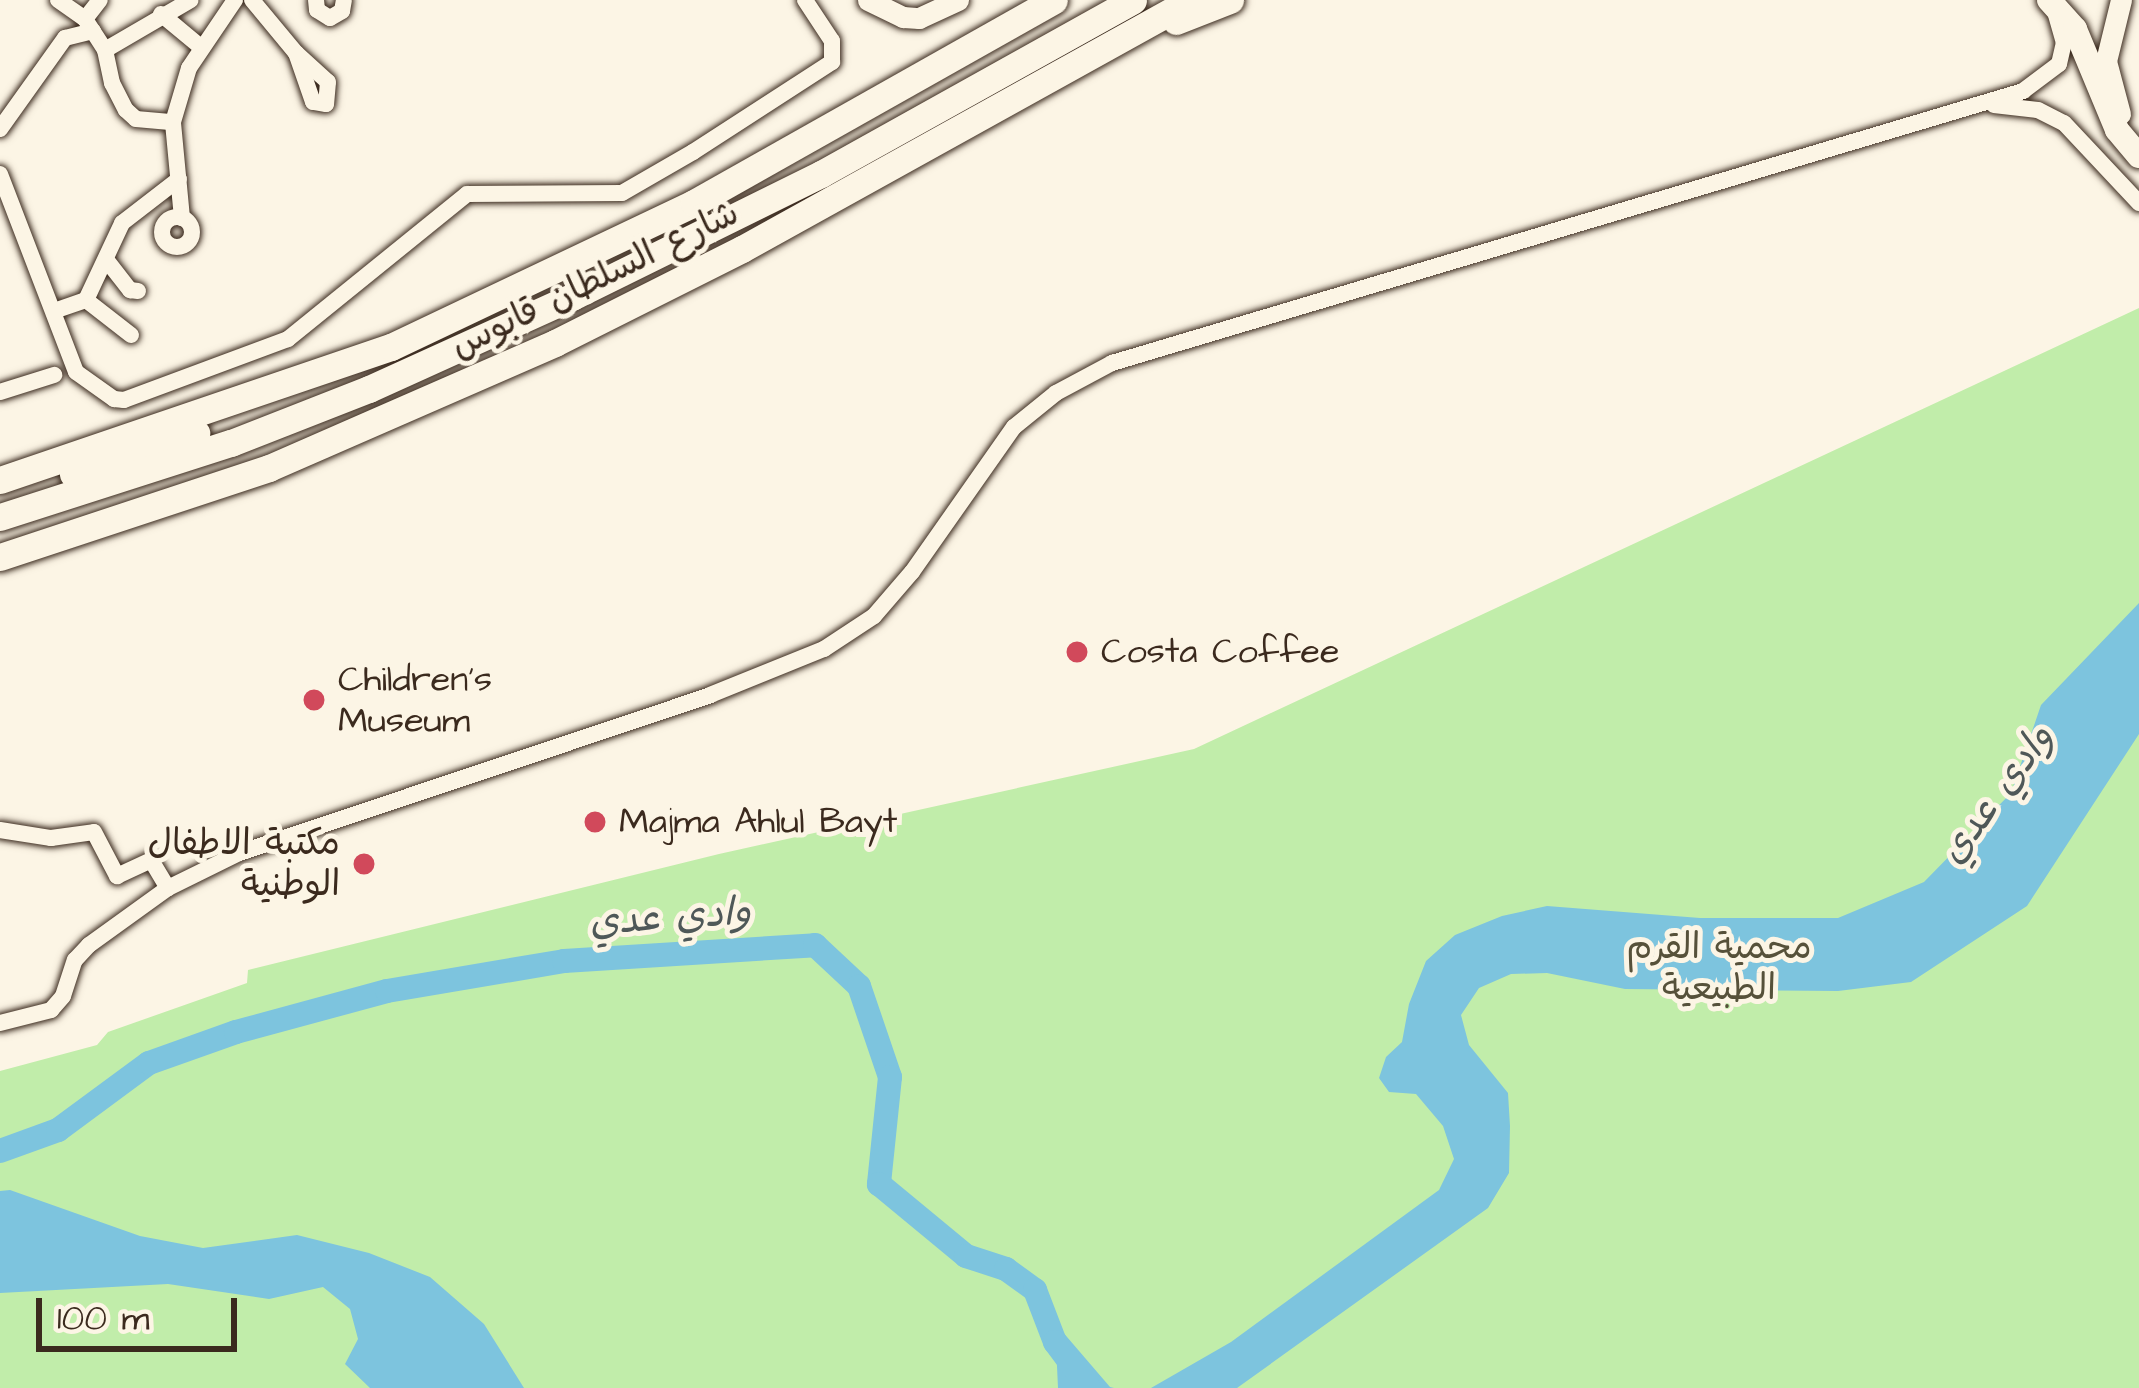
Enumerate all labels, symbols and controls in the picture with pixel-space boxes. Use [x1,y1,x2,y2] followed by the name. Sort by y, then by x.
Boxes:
[444,192,746,368] street label: شارع السلطان قابوس
[1101,630,1340,674] place label: Costa Coffee
[1064,639,1090,665] marker: Costa Coffee
[338,657,492,742] place label: Children's Museum
[301,687,327,713] marker: Children's Museum
[1930,716,2064,874] water label: وادي عدي
[619,800,897,844] place label: Majma Ahlul Bayt
[582,809,608,835] marker: Majma Ahlul Bayt
[147,821,340,906] place label: مكتبة الاطفال الوطنية
[351,851,377,877] marker: مكتبة الاطفال الوطنية
[588,889,752,947] water label: وادي عدي
[1626,925,1812,1010] park label: محمية القرم الطبيعية
[42,1274,243,1348] scale bar
[57,1293,149,1344] text: 100 m

